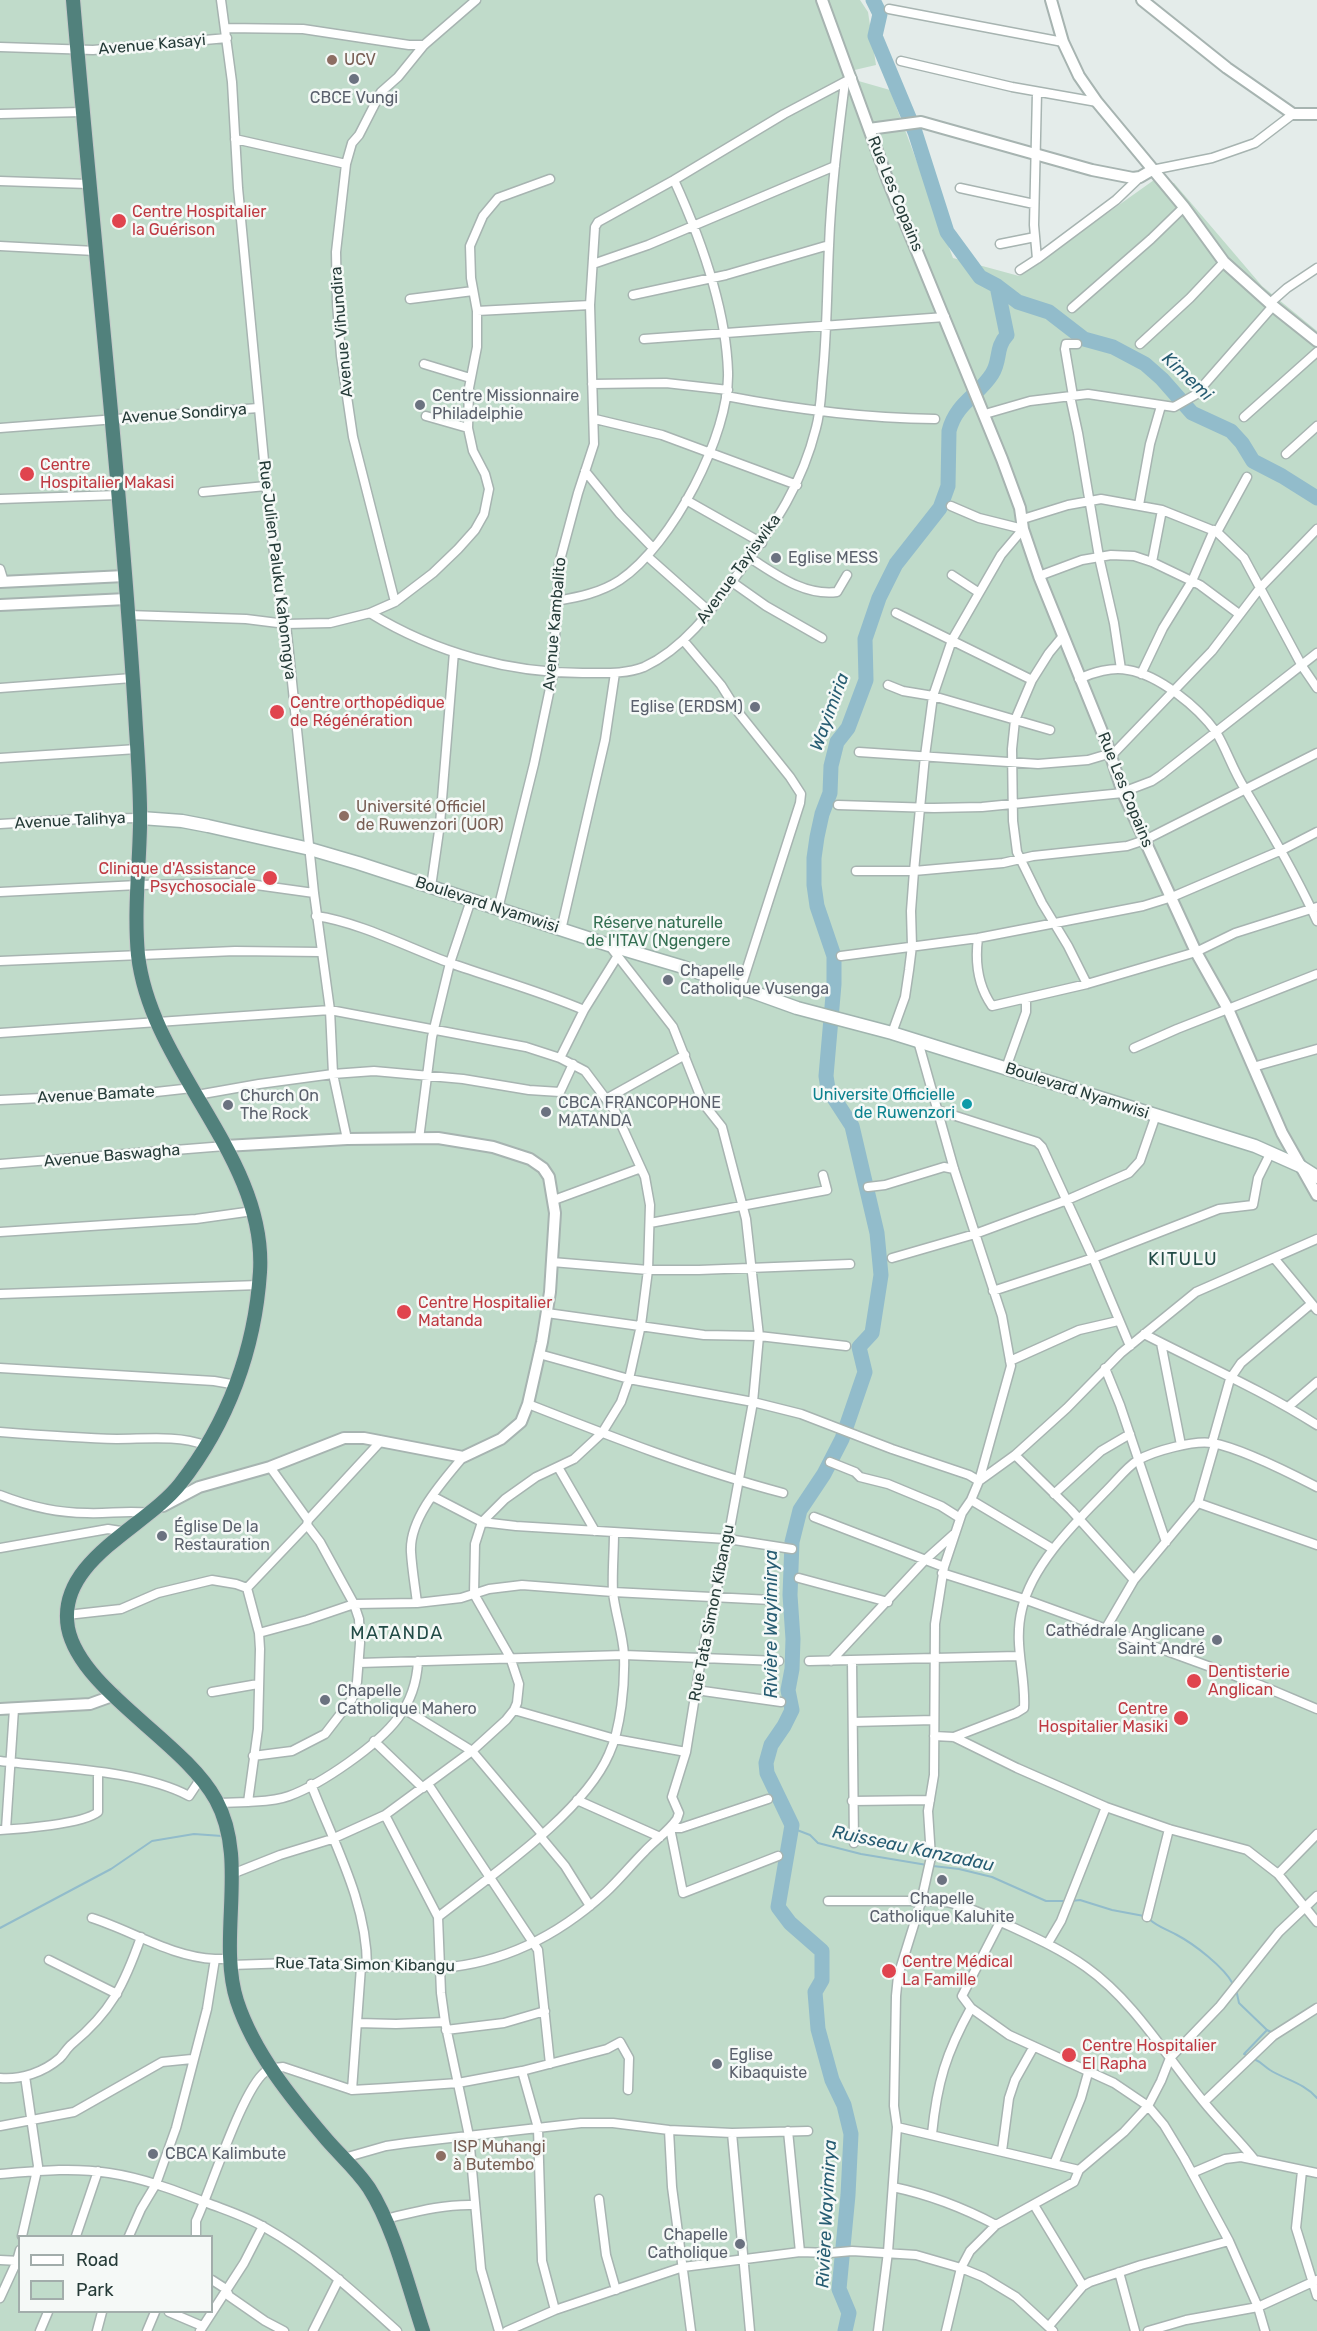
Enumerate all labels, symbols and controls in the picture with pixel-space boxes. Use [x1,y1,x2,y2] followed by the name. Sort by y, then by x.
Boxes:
[97,31,207,59] street label: Avenue Kasayi
[344,50,376,70] place label: UCV
[325,53,339,67] marker: UCV
[347,72,361,86] marker: CBCE Vungi
[310,88,398,108] place label: CBCE Vungi
[863,133,927,255] street label: Rue Les Copains
[132,202,266,240] place label: Centre Hospitalier la Guérison
[110,212,128,230] marker: Centre Hospitalier la Guérison
[327,266,357,398] street label: Avenue Vihundira
[1157,348,1217,406] water label: Kimemi
[432,386,579,424] place label: Centre Missionnaire Philadelphie
[413,398,427,412] marker: Centre Missionnaire Philadelphie
[121,400,247,428] street label: Avenue Sondirya
[40,455,174,493] place label: Centre Hospitalier Makasi
[254,459,300,681] street label: Rue Julien Paluku Kahonngya
[18,465,36,483] marker: Centre Hospitalier Makasi
[693,511,785,627] street label: Avenue Tayiswika
[788,548,878,568] place label: Eglise MESS
[769,551,783,565] marker: Eglise MESS
[540,556,570,692] street label: Avenue Kambalito
[806,670,854,754] water label: Wayimiria
[290,693,445,731] place label: Centre orthopédique de Régénération
[630,697,743,717] place label: Eglise (ERDSM)
[748,700,762,714] marker: Eglise (ERDSM)
[268,703,286,721] marker: Centre orthopédique de Régénération
[1093,729,1157,851] street label: Rue Les Copains
[356,797,504,835] place label: Université Officiel de Ruwenzori (UOR)
[14,809,126,833] street label: Avenue Talihya
[337,809,351,823] marker: Université Officiel de Ruwenzori (UOR)
[98,859,256,897] place label: Clinique d'Assistance Psychosociale
[261,869,279,887] marker: Clinique d'Assistance Psychosociale
[413,873,561,937] street label: Boulevard Nyamwisi
[586,913,730,951] park label: Réserve naturelle de l'ITAV (Ngengere
[680,961,829,999] place label: Chapelle Catholique Vusenga
[661,973,675,987] marker: Chapelle Catholique Vusenga
[1003,1059,1151,1123] street label: Boulevard Nyamwisi
[37,1082,155,1108] street label: Avenue Bamate
[813,1085,955,1123] place label: Universite Officielle de Ruwenzori
[240,1086,319,1124] place label: Church On The Rock
[558,1093,721,1131] place label: CBCA FRANCOPHONE MATANDA
[960,1097,974,1111] marker: Universite Officielle de Ruwenzori
[221,1098,235,1112] marker: Church On The Rock
[539,1105,553,1119] marker: CBCA FRANCOPHONE MATANDA
[43,1140,181,1172] street label: Avenue Baswagha
[1148,1249,1218,1271] district label: KITULU
[418,1293,552,1331] place label: Centre Hospitalier Matanda
[395,1303,413,1321] marker: Centre Hospitalier Matanda
[174,1517,270,1555] place label: Église De la Restauration
[685,1523,739,1703] street label: Rue Tata Simon Kibangu
[155,1529,169,1543] marker: Église De la Restauration
[761,1550,783,1698] water label: Rivière Wayimirya
[1046,1621,1205,1659] place label: Cathédrale Anglicane Saint André
[350,1623,444,1645] district label: MATANDA
[1210,1633,1224,1647] marker: Cathédrale Anglicane Saint André
[1208,1662,1290,1700] place label: Dentisterie Anglican
[1185,1672,1203,1690] marker: Dentisterie Anglican
[337,1681,477,1719] place label: Chapelle Catholique Mahero
[318,1693,332,1707] marker: Chapelle Catholique Mahero
[1038,1699,1168,1737] place label: Centre Hospitalier Masiki
[1172,1709,1190,1727] marker: Centre Hospitalier Masiki
[830,1821,996,1877] water label: Ruisseau Kanzadau
[935,1873,949,1887] marker: Chapelle Catholique Kaluhite
[869,1889,1015,1927] place label: Chapelle Catholique Kaluhite
[902,1952,1013,1990] place label: Centre Médical La Famille
[275,1954,455,1976] street label: Rue Tata Simon Kibangu
[880,1962,898,1980] marker: Centre Médical La Famille
[1082,2036,1216,2074] place label: Centre Hospitalier El Rapha
[729,2045,807,2083] place label: Eglise Kibaquiste
[1060,2046,1078,2064] marker: Centre Hospitalier El Rapha
[710,2057,724,2071] marker: Eglise Kibaquiste
[453,2137,546,2175] place label: ISP Muhangi à Butembo
[812,2139,842,2289] water label: Rivière Wayimirya
[165,2144,286,2164] place label: CBCA Kalimbute
[146,2147,160,2161] marker: CBCA Kalimbute
[434,2149,448,2163] marker: ISP Muhangi à Butembo
[648,2225,728,2263] place label: Chapelle Catholique
[18,2235,213,2313] legend
[733,2237,747,2251] marker: Chapelle Catholique
[76,2249,119,2271] text: Road
[76,2279,113,2301] text: Park

